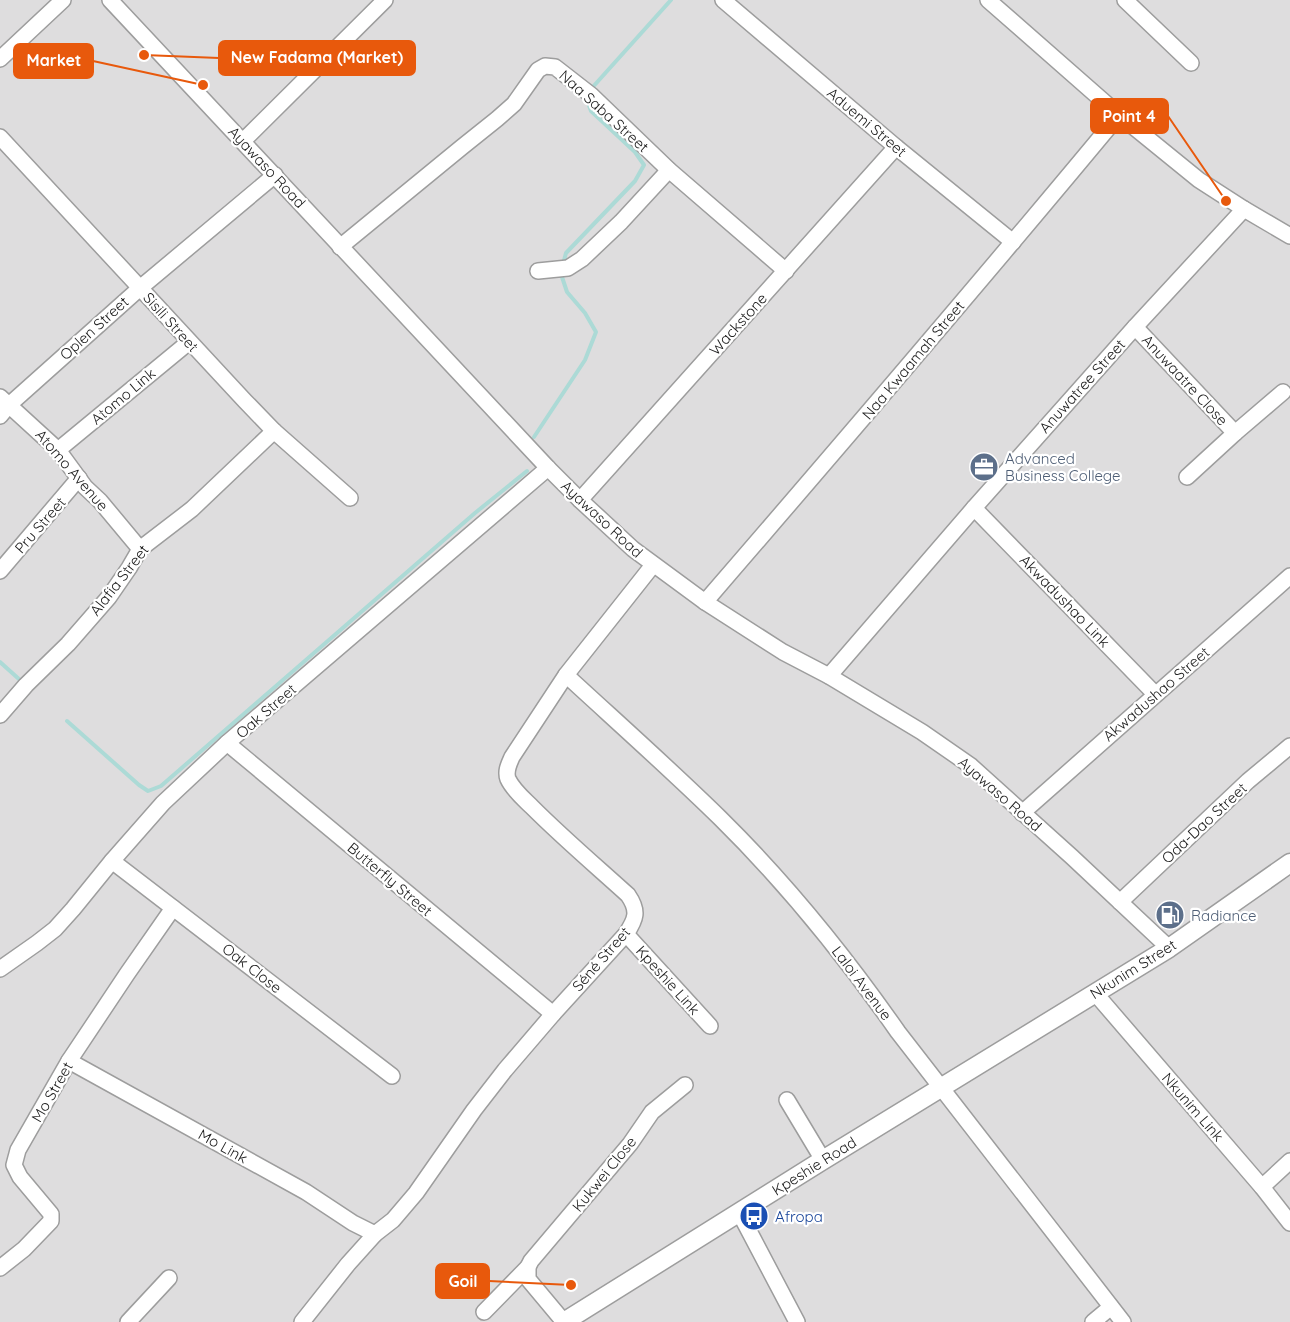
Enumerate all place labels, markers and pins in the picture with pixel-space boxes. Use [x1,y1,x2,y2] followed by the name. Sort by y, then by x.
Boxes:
[219,41,415,75] callout: New Fadama (Market)
[14,44,93,78] callout: Market
[1091,99,1168,133] callout: Point 4
[1005,449,1120,485] place label: Advanced Business College
[968,451,1000,483] office icon: Advanced Business College
[1154,899,1186,931] fuel station icon: Radiance
[1191,906,1257,925] place label: Radiance
[738,1200,770,1232] bus stop icon: Afropa
[775,1207,823,1226] place label: Afropa
[436,1264,489,1298] callout: Goil

